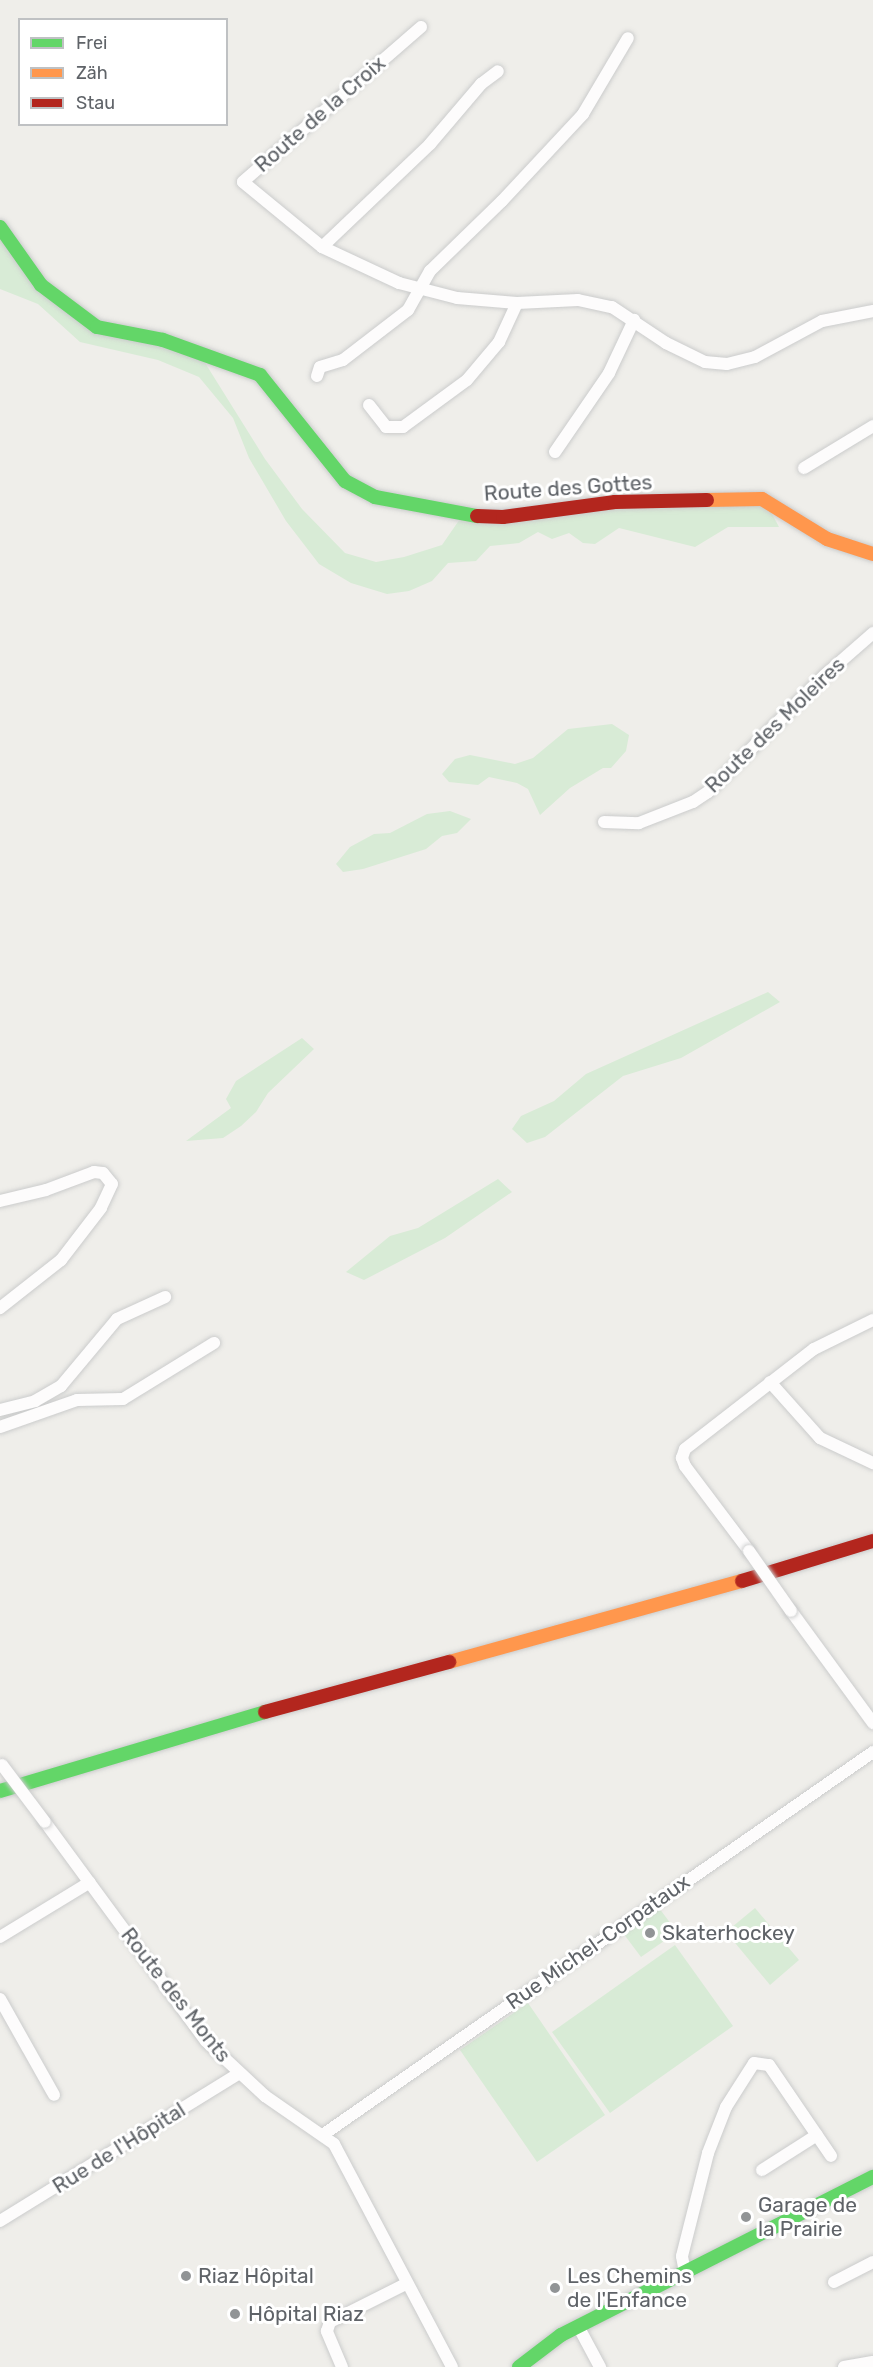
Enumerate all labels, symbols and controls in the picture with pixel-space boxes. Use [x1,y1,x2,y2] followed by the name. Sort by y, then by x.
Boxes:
[18,18,228,126] legend
[76,32,107,54] text: Frei
[250,50,390,178] street label: Route de la Croix
[76,62,108,84] text: Zäh
[76,92,115,114] text: Stau
[483,470,653,506] street label: Route des Gottes
[700,652,850,798] street label: Route des Moleires
[501,1869,695,2015] street label: Rue Michel-Corpataux
[662,1920,795,1946] place label: Skaterhockey
[116,1923,236,2067] street label: Route des Monts
[643,1926,657,1940] marker: Skaterhockey
[48,2097,190,2199] street label: Rue de l'Hôpital
[758,2192,857,2242] place label: Garage de la Prairie
[739,2210,753,2224] marker: Garage de la Prairie
[198,2263,314,2289] place label: Riaz Hôpital
[567,2263,692,2313] place label: Les Chemins de l'Enfance
[179,2269,193,2283] marker: Riaz Hôpital
[548,2281,562,2295] marker: Les Chemins de l'Enfance
[248,2301,364,2327] place label: Hôpital Riaz
[226,2305,244,2323] marker: Hôpital Riaz

